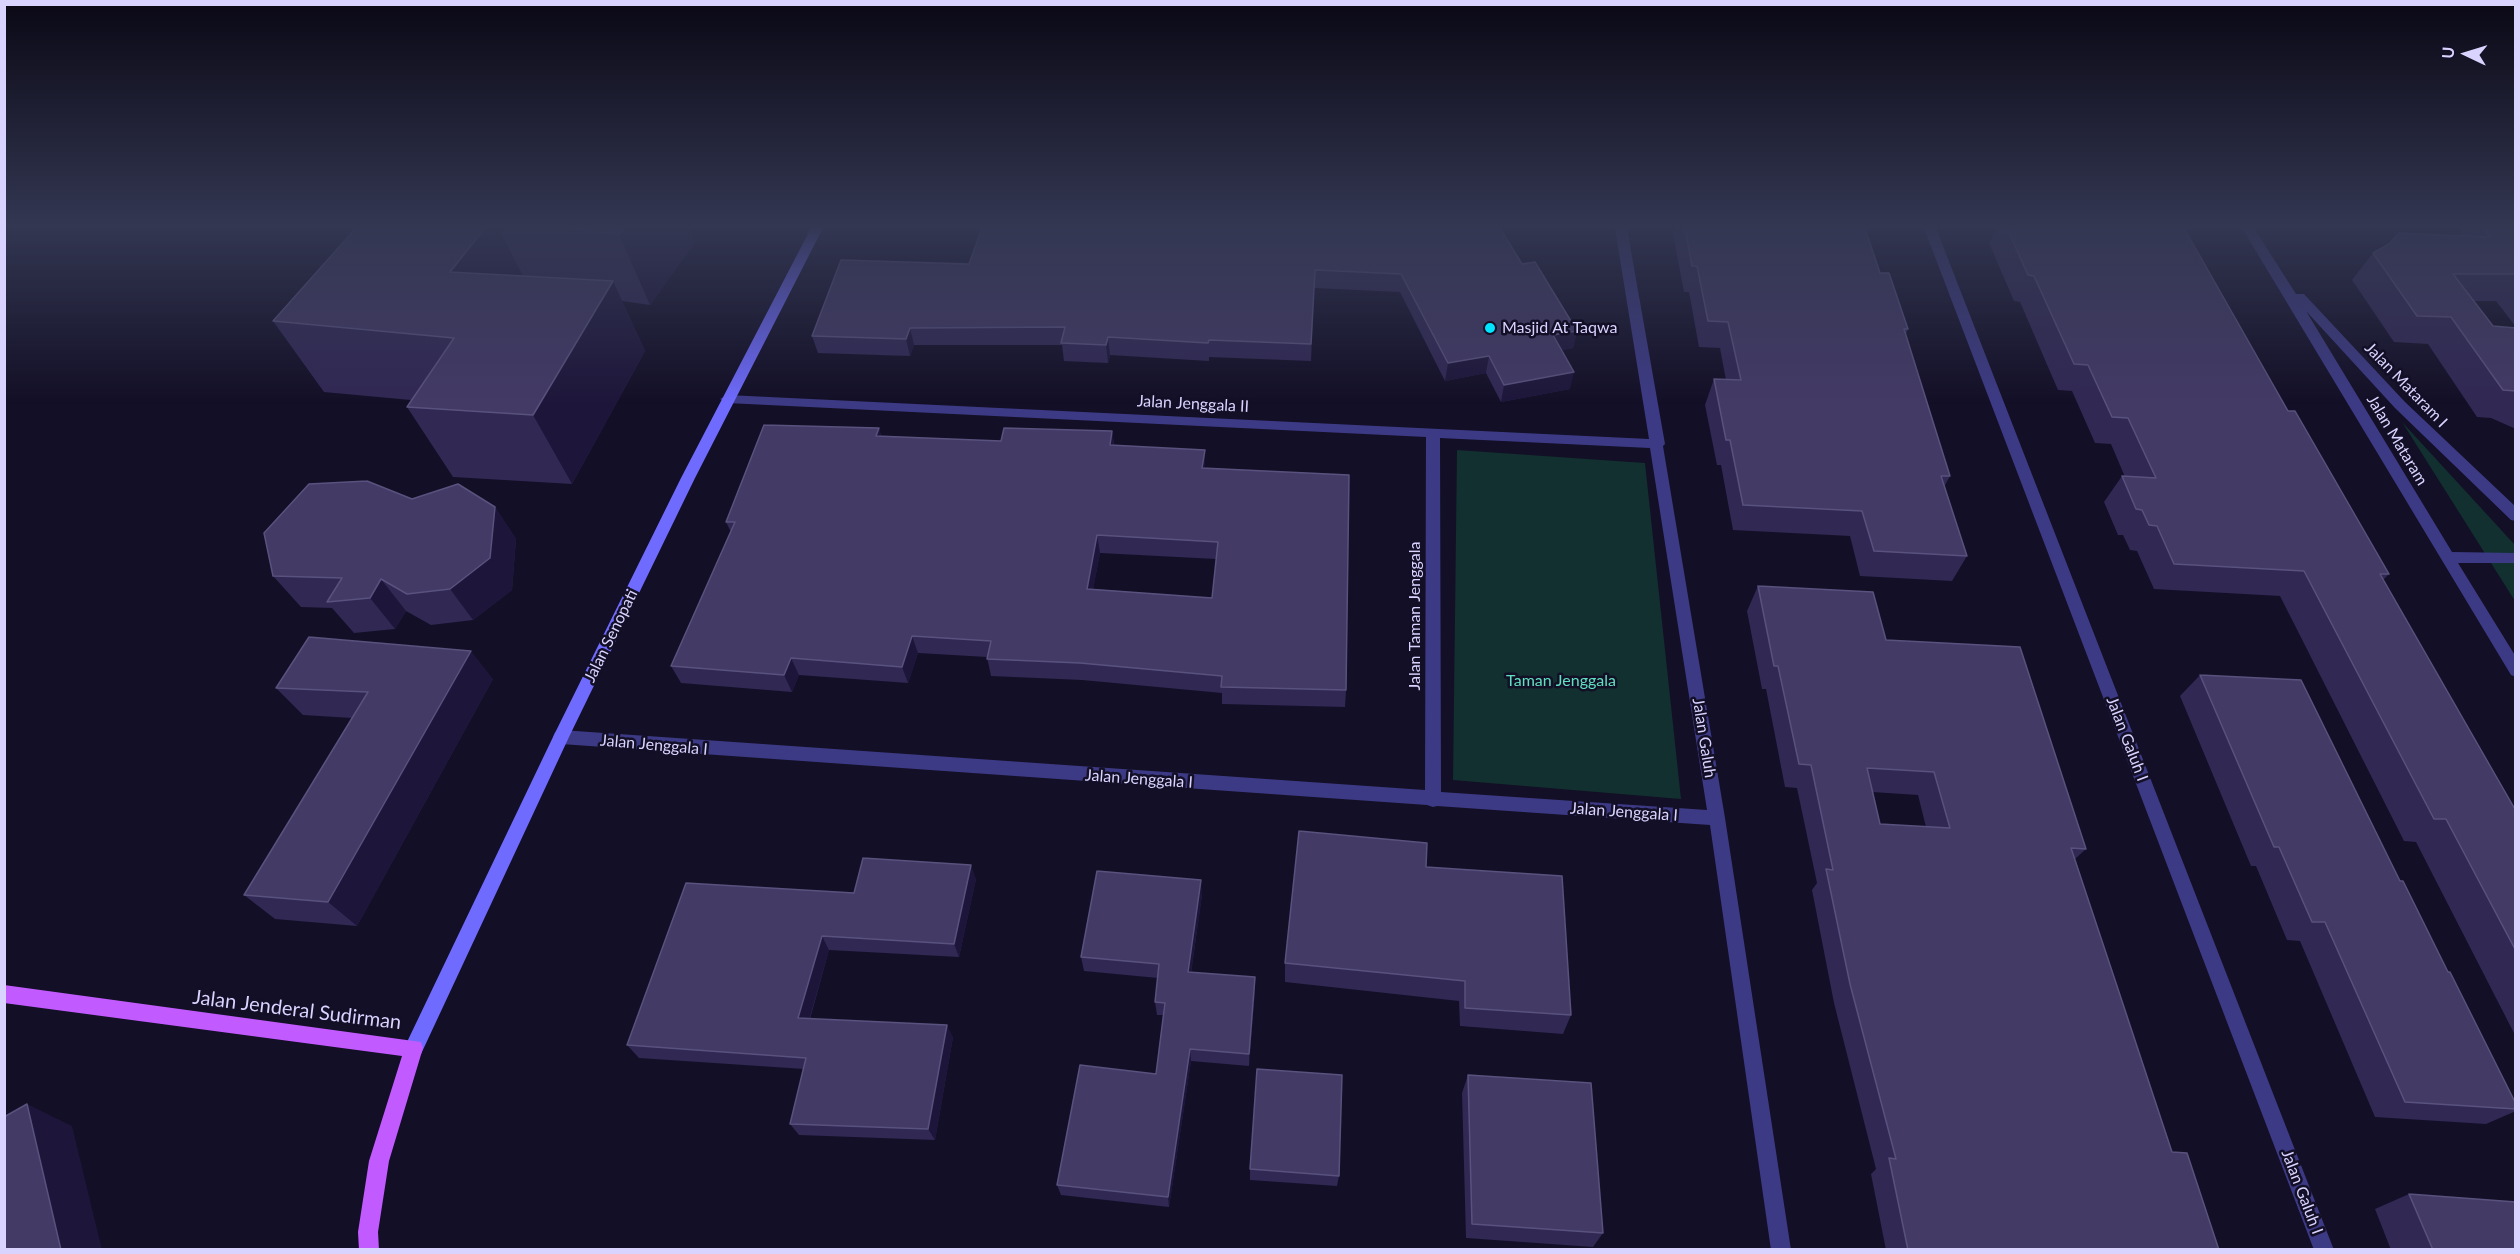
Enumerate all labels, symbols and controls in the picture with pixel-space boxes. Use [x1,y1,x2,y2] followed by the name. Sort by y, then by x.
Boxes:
[2436,24,2496,84] north arrow
[2438,46,2457,59] text: U
[1502,318,1617,338] place label: Masjid At Taqwa
[1483,321,1497,335] marker: Masjid At Taqwa
[2361,339,2451,431] street label: Jalan Mataram I
[1136,391,1250,417] street label: Jalan Jenggala II
[2362,391,2432,489] street label: Jalan Mataram
[1405,542,1425,690] street label: Jalan Taman Jenggala
[580,586,642,686] street label: Jalan Senopati
[1506,671,1616,691] park label: Taman Jenggala
[2102,694,2152,784] street label: Jalan Galuh I
[1688,697,1720,779] street label: Jalan Galuh
[599,731,709,759] street label: Jalan Jenggala I
[1085,766,1193,792] street label: Jalan Jenggala I
[1570,799,1678,825] street label: Jalan Jenggala I
[191,985,403,1035] street label: Jalan Jenderal Sudirman
[2277,1147,2327,1237] street label: Jalan Galuh I

